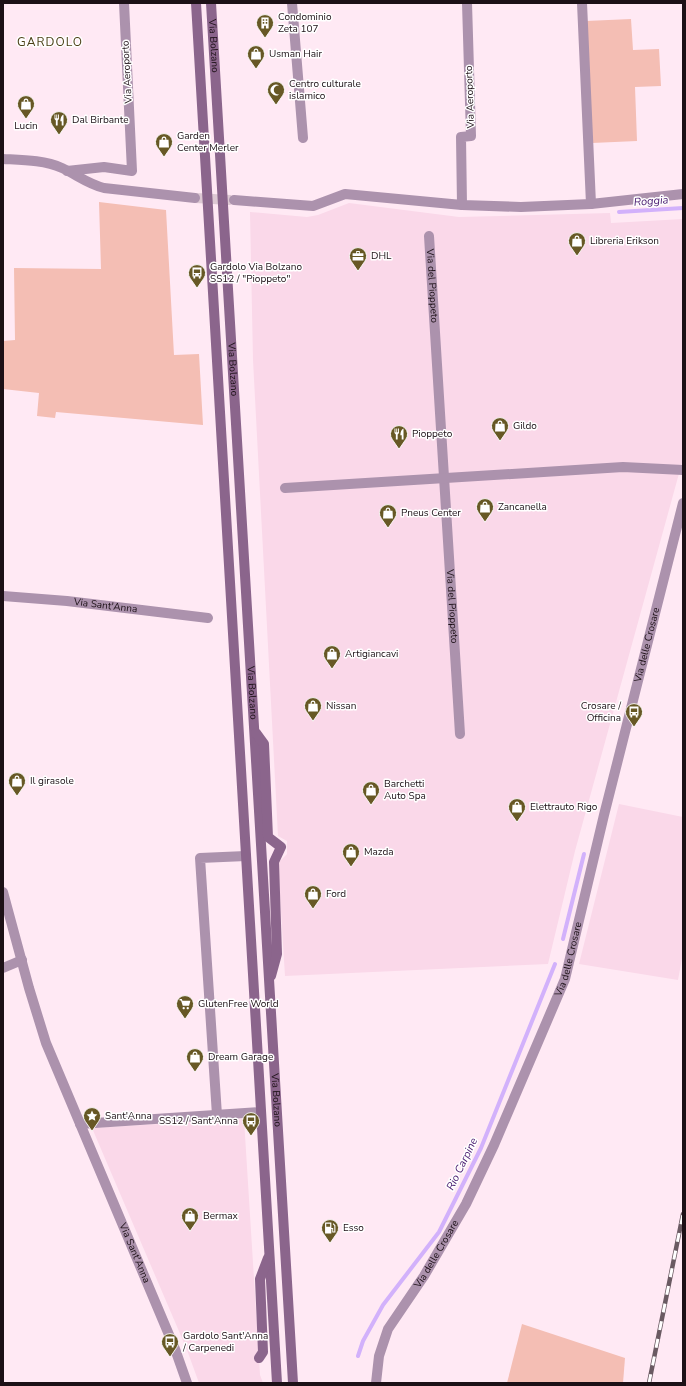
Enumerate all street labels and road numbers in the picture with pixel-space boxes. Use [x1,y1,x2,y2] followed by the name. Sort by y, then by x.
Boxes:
[205,18,222,74] street label: Via Bolzano
[118,40,136,105] street label: Via Aeroporto
[462,65,478,130] street label: Via Aeroporto
[423,247,441,324] street label: Via del Pioppeto
[224,341,241,397] street label: Via Bolzano
[443,568,461,644] street label: Via del Pioppeto
[72,595,138,616] street label: Via Sant'Anna
[631,606,663,685] street label: Via delle Crosare
[243,665,261,720] street label: Via Bolzano
[551,920,585,1000] street label: Via delle Crosare
[268,1072,285,1128] street label: Via Bolzano
[410,1217,462,1292] street label: Via delle Crosare
[115,1220,153,1285] street label: Via Sant'Anna

